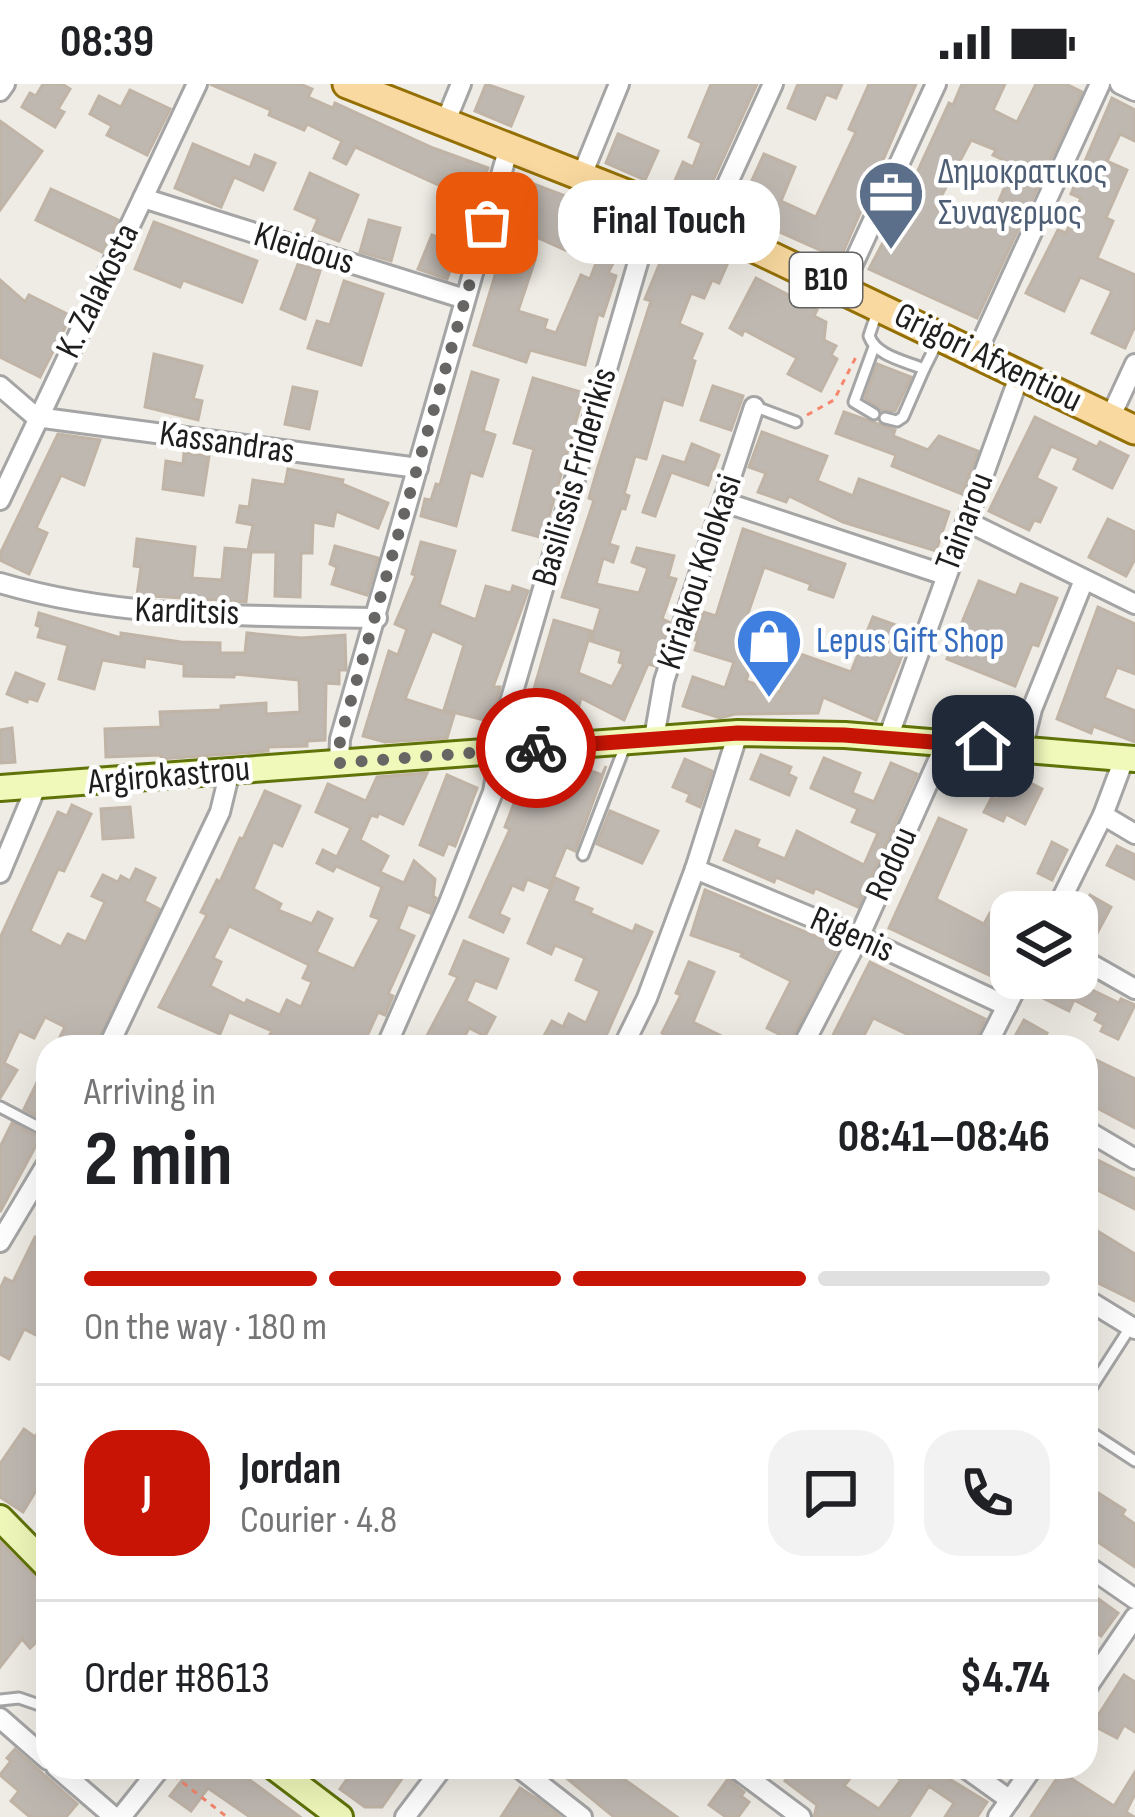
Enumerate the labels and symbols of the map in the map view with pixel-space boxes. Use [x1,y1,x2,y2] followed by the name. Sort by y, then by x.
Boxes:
[938,151,1108,235] place label: Δημοκρατικος Συναγερμος
[856,158,926,252] office icon: Δημοκρατικος Συναγερμος
[436,172,538,274] pin
[559,181,781,265] callout: Final Touch
[249,214,359,284] street label: Kleidous
[47,217,149,365] street label: K. Zalakosta
[790,253,862,307] road number: B10
[887,294,1089,422] street label: Grigori Afxentiou
[523,363,627,591] street label: Basilissis Friderikis
[157,412,297,474] street label: Kassandras
[927,467,1003,577] street label: Tainarou
[648,469,752,675] street label: Kiriakou Kolokasi
[134,589,240,635] street label: Karditsis
[734,606,804,700] shop icon: Lepus Gift Shop
[816,620,1004,663] place label: Lepus Gift Shop
[476,688,596,808] courier
[932,695,1034,797] pin
[85,748,252,805] street label: Argirokastrou
[857,820,927,908] street label: Rodou
[803,898,901,972] street label: Rigenis

